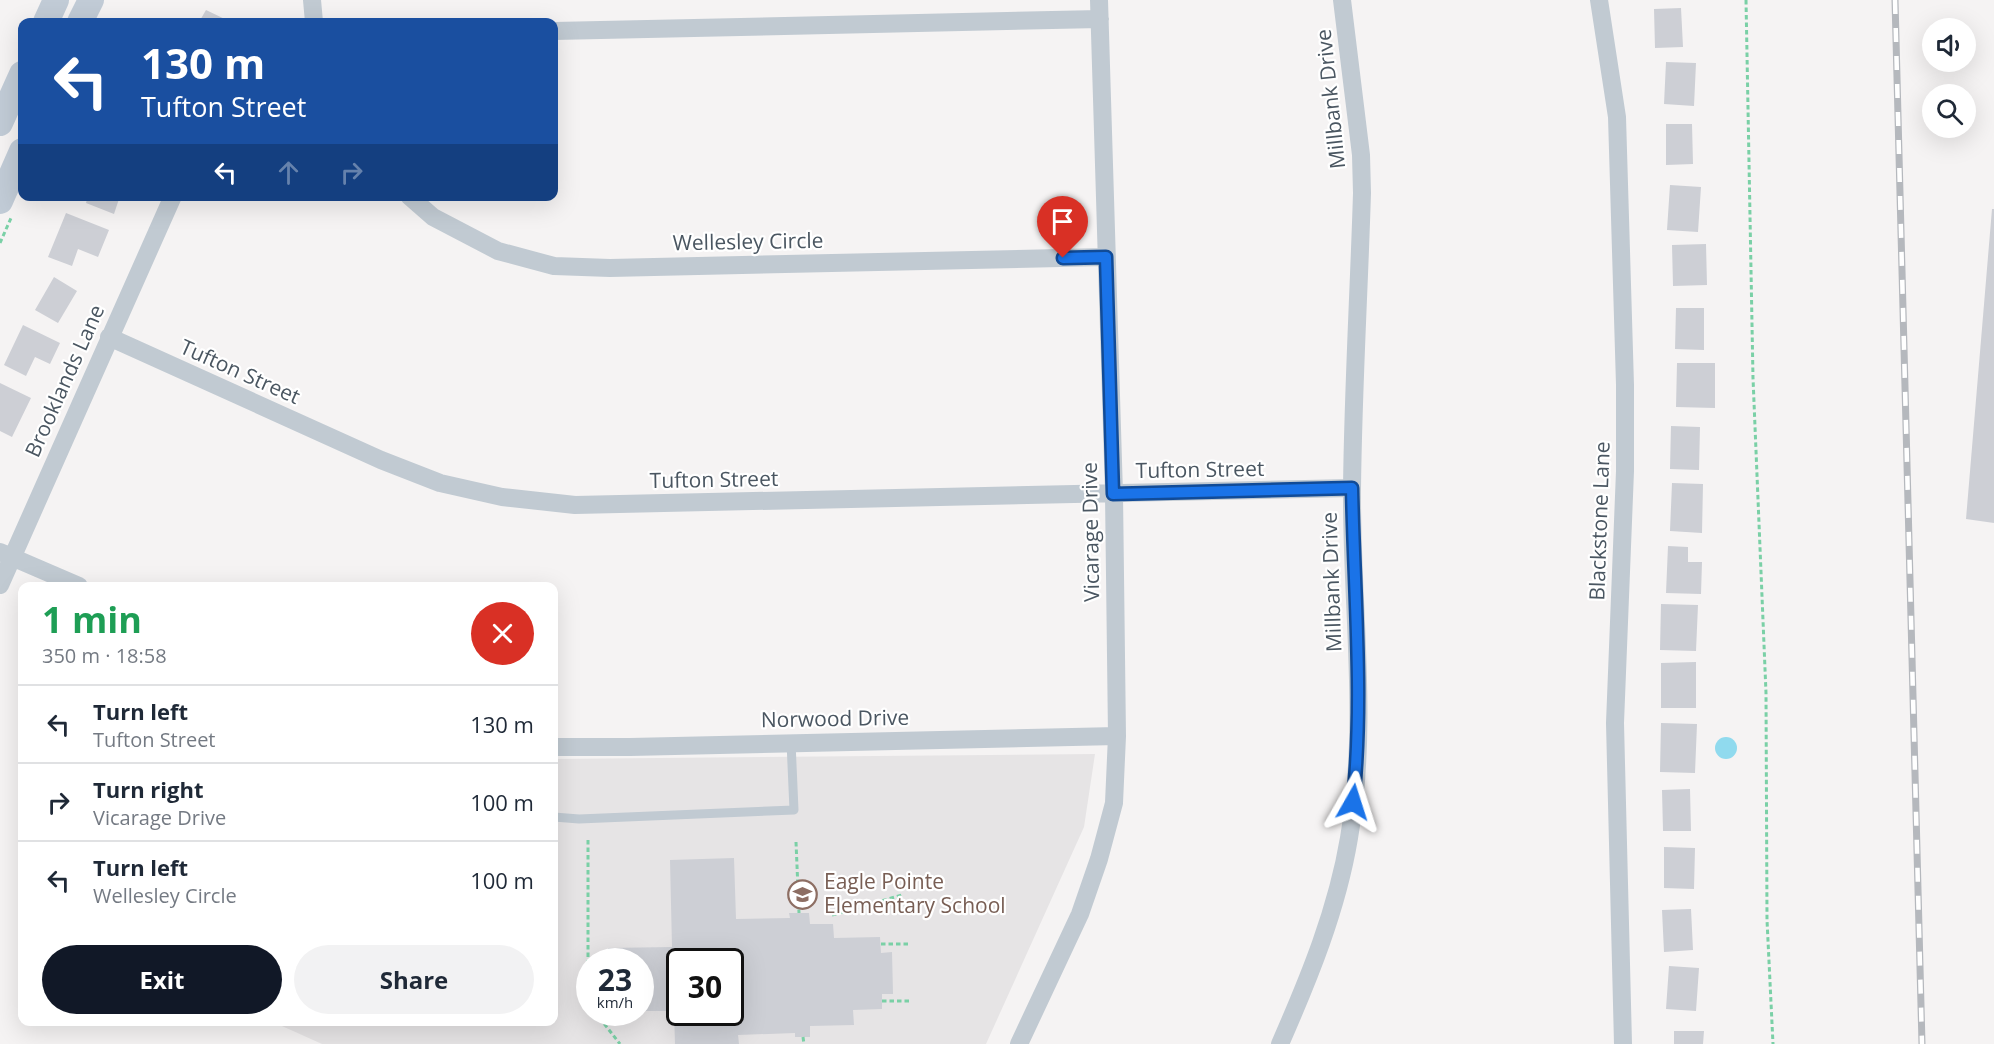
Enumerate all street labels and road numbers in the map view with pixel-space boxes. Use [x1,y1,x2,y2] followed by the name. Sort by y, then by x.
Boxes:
[1309,28,1351,170] street label: Millbank Drive
[672,226,824,256] street label: Wellesley Circle
[18,300,110,461] street label: Brooklands Lane
[176,332,305,410] street label: Tufton Street
[1582,441,1616,601] street label: Blackstone Lane
[1135,454,1265,484] street label: Tufton Street
[1075,462,1105,602] street label: Vicarage Drive
[649,464,779,494] street label: Tufton Street
[1315,512,1347,653] street label: Millbank Drive
[761,703,909,733] street label: Norwood Drive

